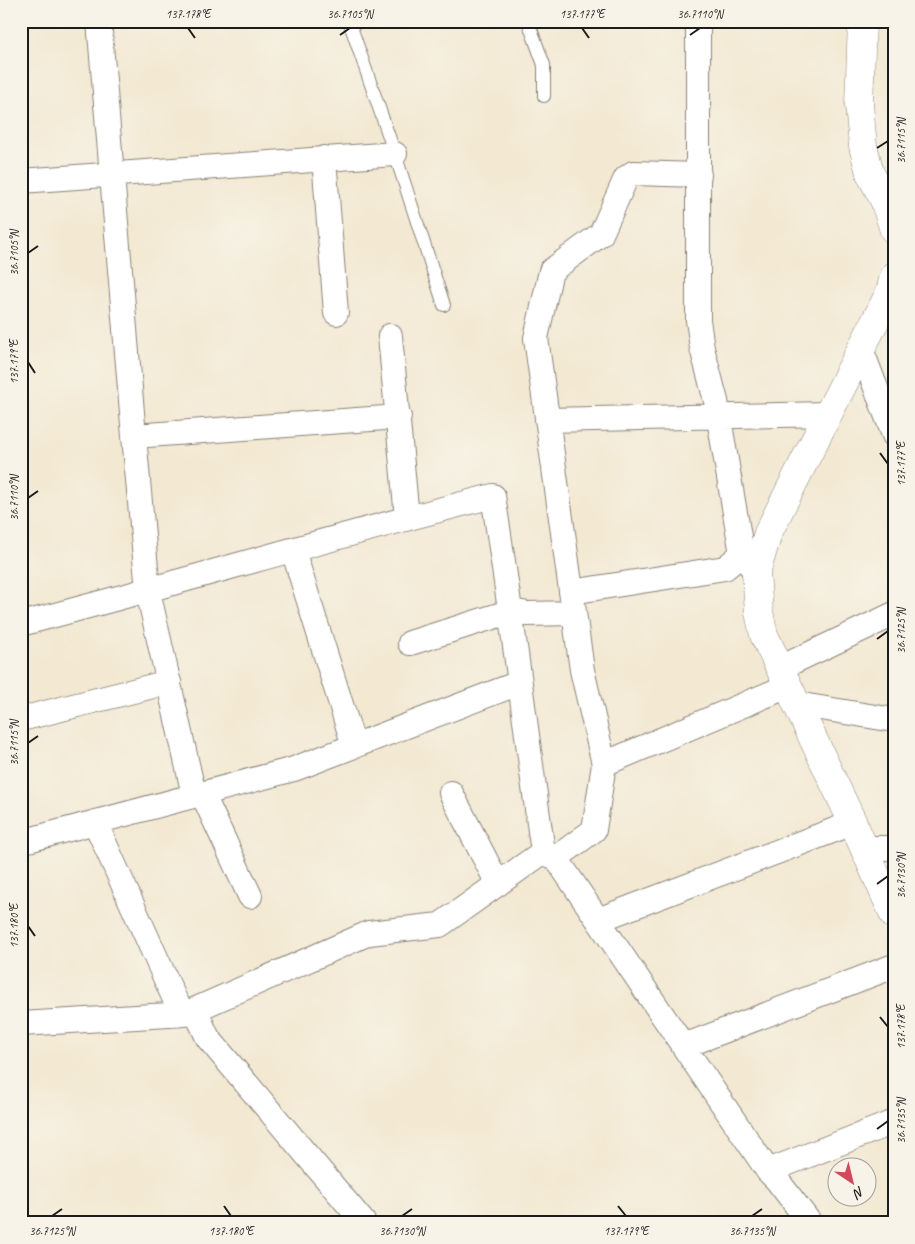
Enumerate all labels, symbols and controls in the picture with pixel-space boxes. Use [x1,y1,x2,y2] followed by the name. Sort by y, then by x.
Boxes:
[166,6,212,22] text: 137.178°E
[327,6,374,22] text: 36.7105°N
[560,6,606,22] text: 137.177°E
[677,6,724,22] text: 36.7110°N
[893,117,909,164] text: 36.7115°N
[6,229,22,276] text: 36.7105°N
[6,338,22,384] text: 137.179°E
[893,440,909,486] text: 137.177°E
[6,474,22,521] text: 36.7110°N
[893,607,909,654] text: 36.7125°N
[6,719,22,766] text: 36.7115°N
[893,852,909,899] text: 36.7130°N
[6,902,22,948] text: 137.180°E
[893,1003,909,1049] text: 137.178°E
[893,1097,909,1144] text: 36.7135°N
[828,1156,878,1206] north arrow
[849,1183,868,1203] text: N
[29,1223,76,1239] text: 36.7125°N
[209,1223,255,1239] text: 137.180°E
[379,1223,426,1239] text: 36.7130°N
[604,1223,650,1239] text: 137.179°E
[729,1223,776,1239] text: 36.7135°N

